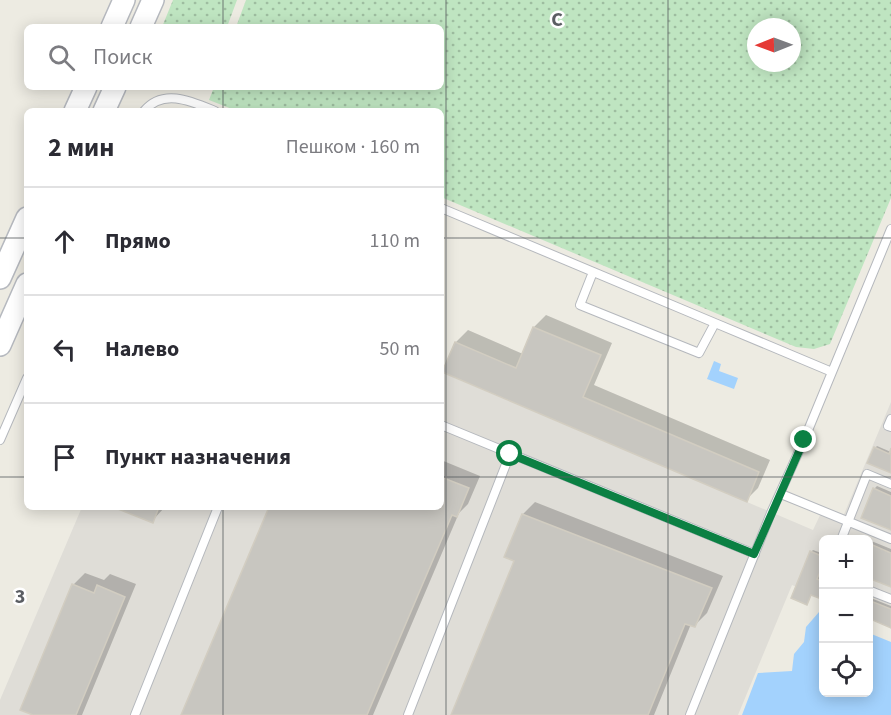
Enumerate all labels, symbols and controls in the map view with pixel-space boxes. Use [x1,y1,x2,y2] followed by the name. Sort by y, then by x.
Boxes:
[551,6,563,34] text: C
[747,18,801,72] north arrow
[24,24,444,90] search box
[45,41,78,74] icon: search
[93,41,152,73] text: Поиск
[48,129,114,166] text: 2 мин
[286,133,420,161] text: Пешком · 160 m
[48,225,81,258] icon: ahead
[105,225,171,257] text: Прямо
[370,227,420,255] text: 110 m
[48,333,81,366] icon: left
[105,333,179,365] text: Налево
[380,335,420,363] text: 50 m
[790,426,816,452] route end
[496,440,522,466] route start
[48,441,81,474] icon: arrive
[105,441,291,473] text: Пункт назначения
[819,535,873,697] map controls
[819,535,873,589] button: +
[15,583,25,611] text: 3
[819,589,873,643] button: −
[819,643,873,697] button: locate

